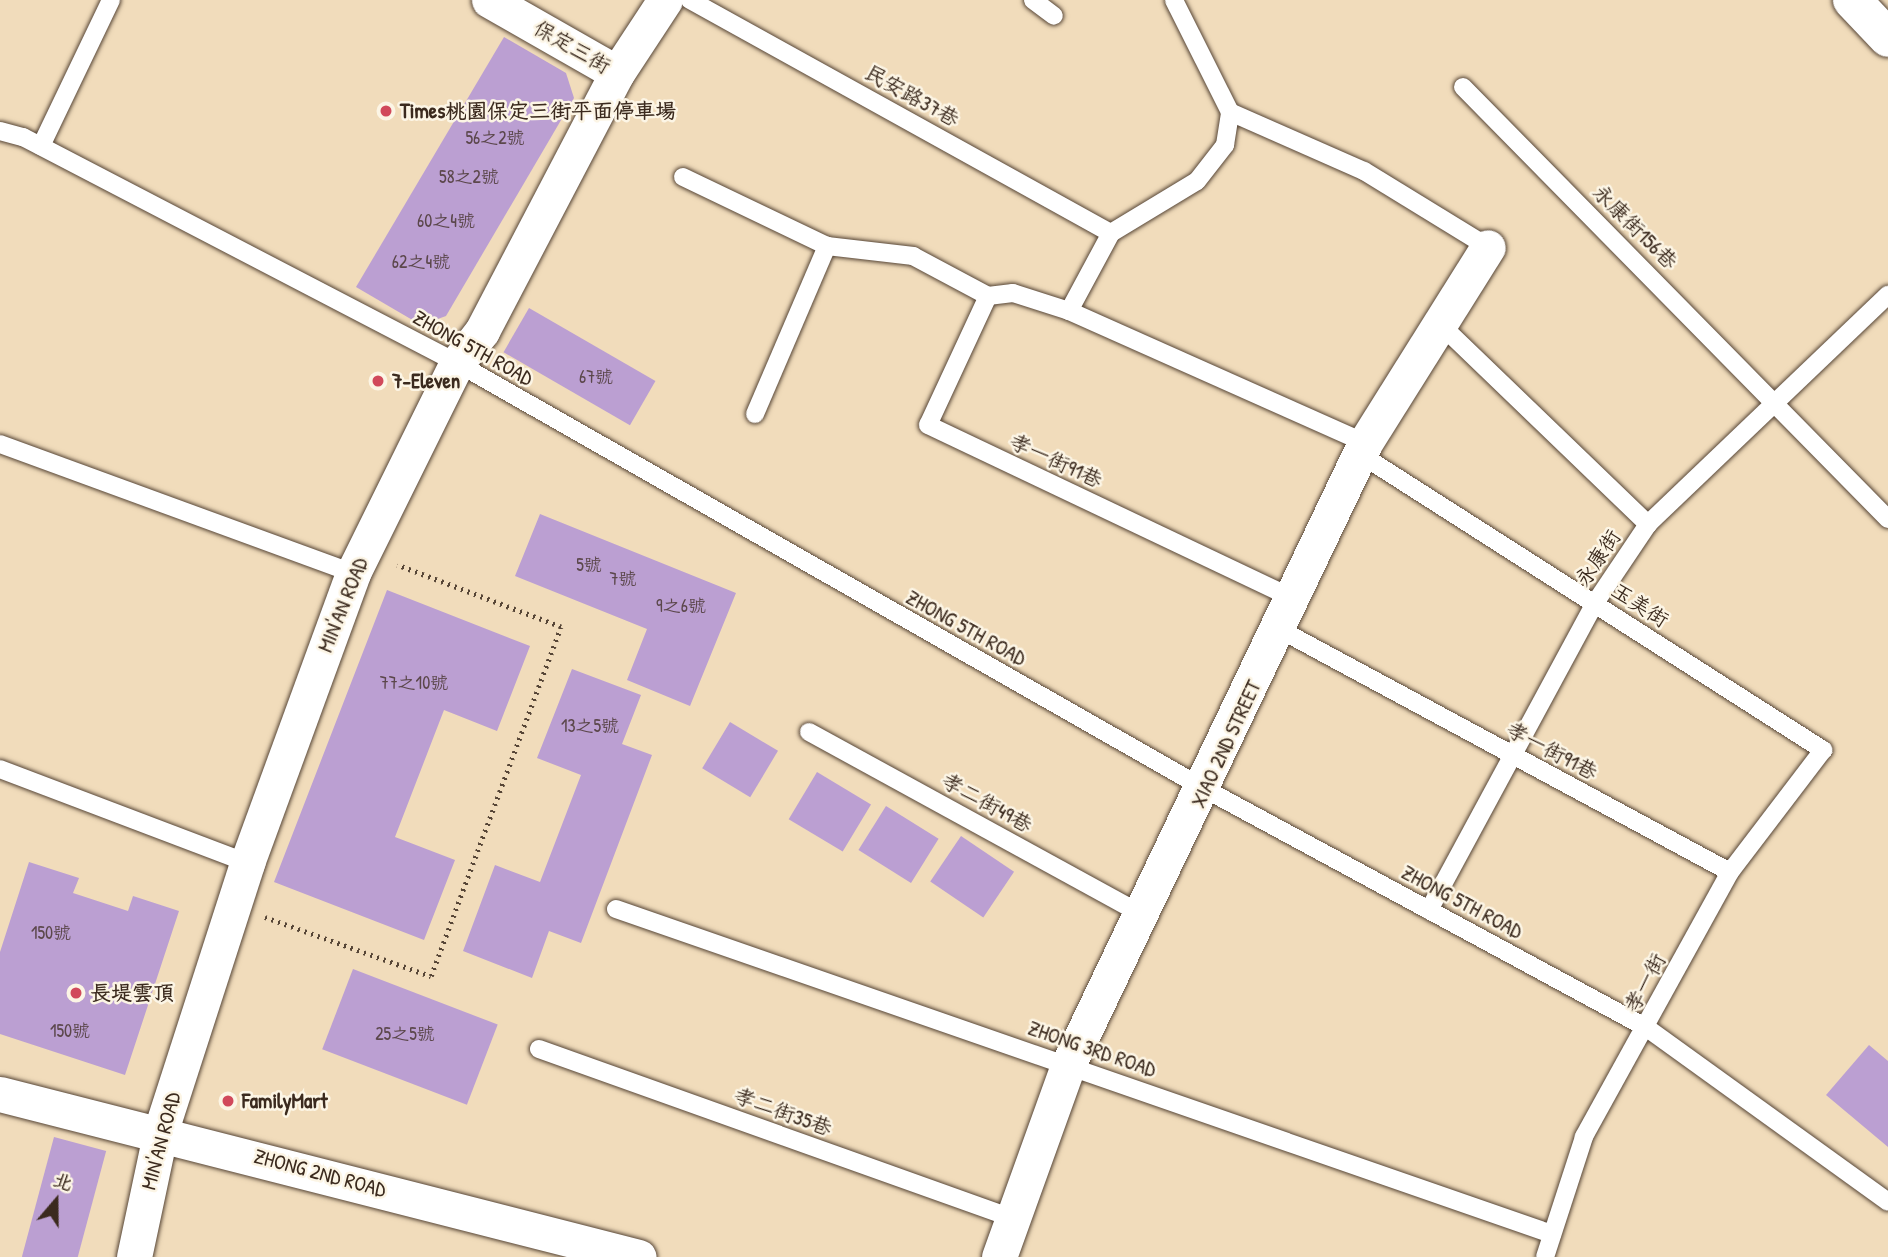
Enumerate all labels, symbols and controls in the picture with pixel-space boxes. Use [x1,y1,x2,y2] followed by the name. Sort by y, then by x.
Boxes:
[529,15,615,79] street label: 保定三街
[860,60,964,132] street label: 民安路37巷
[400,98,676,124] place label: Times桃園保定三街平面停車場
[378,103,394,119] marker: Times桃園保定三街平面停車場
[465,127,525,149] house number: 56之2號
[439,166,499,188] house number: 58之2號
[1588,180,1682,274] street label: 永康街156巷
[417,210,475,232] house number: 60之4號
[392,251,450,273] house number: 62之4號
[409,305,537,391] street label: ZHONG 5TH ROAD
[579,366,613,388] house number: 67號
[392,368,460,394] place label: 7-Eleven
[370,373,386,389] marker: 7-Eleven
[1006,429,1106,493] street label: 孝一街91巷
[1570,525,1626,591] street label: 永康街
[313,554,373,656] street label: MIN'AN ROAD
[576,554,602,576] house number: 5號
[610,568,636,590] house number: 7號
[1607,577,1673,633] street label: 玉美街
[902,585,1030,671] street label: ZHONG 5TH ROAD
[656,595,706,617] house number: 9之6號
[380,672,448,694] house number: 77之10號
[1186,676,1266,812] street label: XIAO 2ND STREET
[561,715,619,737] house number: 13之5號
[1502,717,1602,785] street label: 孝一街91巷
[937,768,1037,838] street label: 孝二街49巷
[1397,860,1527,944] street label: ZHONG 5TH ROAD
[31,922,71,944] house number: 150號
[1619,949,1671,1017] street label: 孝一街
[90,980,174,1006] place label: 長堤雲頂
[68,985,84,1001] marker: 長堤雲頂
[1025,1015,1159,1083] street label: ZHONG 3RD ROAD
[50,1020,90,1042] house number: 150號
[375,1023,435,1045] house number: 25之5號
[731,1083,835,1141] street label: 孝二街35巷
[242,1088,328,1114] place label: FamilyMart
[136,1090,186,1192] street label: MIN'AN ROAD
[220,1093,236,1109] marker: FamilyMart
[251,1143,389,1203] street label: ZHONG 2ND ROAD
[21,1166,91,1236] north arrow
[50,1166,77,1197] text: 北

